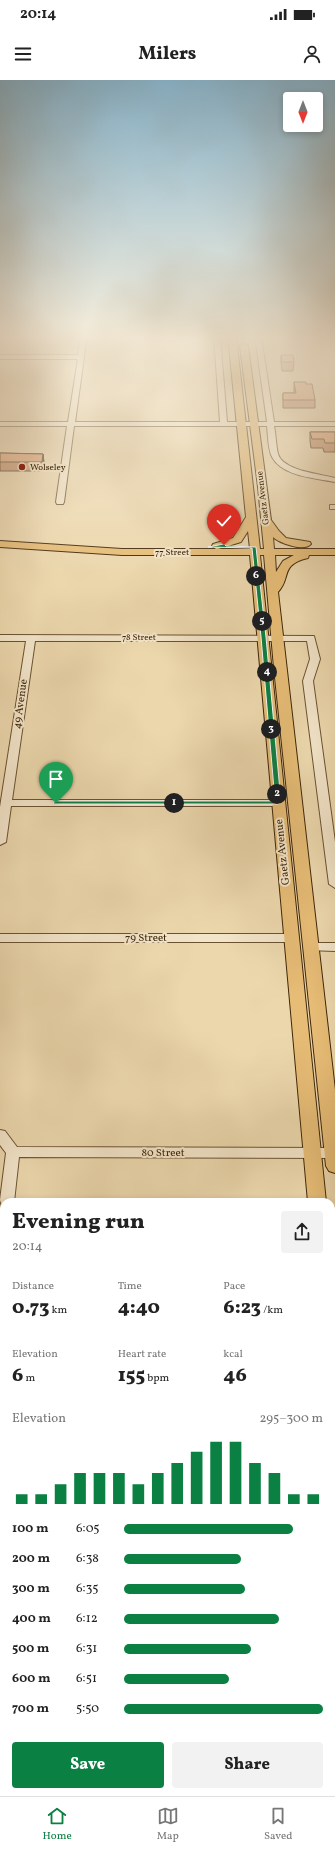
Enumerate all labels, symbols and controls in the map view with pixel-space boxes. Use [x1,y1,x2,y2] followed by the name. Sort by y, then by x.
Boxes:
[20,4,56,25] text: 20:14
[139,42,196,67] text: Milers
[12,43,34,65] icon: menu
[301,43,323,65] icon: person
[283,92,323,132] north arrow
[283,92,323,132] map controls
[30,461,66,474] place label: Wolseley
[17,462,27,472] marker: Wolseley
[253,470,273,526] street label: Gaetz Avenue
[207,504,241,545] pin
[213,510,235,532] icon: check
[155,546,189,559] street label: 77 Street
[246,566,266,586] pin: 6
[253,568,259,583] text: 6
[252,611,272,631] pin: 5
[259,613,265,628] text: 5
[122,631,156,644] street label: 78 Street
[257,662,277,682] pin: 4
[264,664,270,679] text: 4
[10,678,32,730] street label: 49 Avenue
[261,719,281,739] pin: 3
[268,721,274,736] text: 3
[39,762,73,803] pin
[45,768,67,790] icon: arrive
[267,784,287,804] pin: 2
[274,786,280,801] text: 2
[164,793,184,813] pin: 1
[172,795,176,810] text: 1
[272,818,294,886] street label: Gaetz Avenue
[125,931,167,946] street label: 79 Street
[141,1146,185,1161] street label: 80 Street
[12,1207,145,1238] text: Evening run
[281,1211,323,1253] button: share
[12,1238,43,1256] text: 20:14
[12,1279,54,1294] text: Distance
[118,1279,142,1294] text: Time
[223,1279,245,1294] text: Pace
[12,1294,49,1322] text: 0.73
[118,1294,160,1322] text: 4:40
[223,1294,261,1322] text: 6:23
[49,1303,67,1318] text: km
[261,1303,283,1318] text: /km
[12,1347,58,1362] text: Elevation
[118,1347,166,1362] text: Heart rate
[223,1347,243,1362] text: kcal
[12,1362,23,1390] text: 6
[118,1362,145,1390] text: 155
[223,1362,247,1390] text: 46
[23,1371,35,1386] text: m
[145,1371,169,1386] text: bpm
[12,1410,66,1428] text: Elevation
[260,1410,323,1428] text: 295–300 m
[12,1520,49,1538] text: 100 m
[76,1520,100,1538] text: 6:05
[12,1550,50,1568] text: 200 m
[76,1550,99,1568] text: 6:38
[12,1580,50,1598] text: 300 m
[76,1580,99,1598] text: 6:35
[12,1610,51,1628] text: 400 m
[76,1610,98,1628] text: 6:12
[12,1640,49,1658] text: 500 m
[76,1640,97,1658] text: 6:31
[12,1670,50,1688] text: 600 m
[76,1670,97,1688] text: 6:51
[12,1700,49,1718] text: 700 m
[76,1700,99,1718] text: 5:50
[12,1742,164,1788] button: Save
[172,1742,323,1788] button: Share
[43,1805,72,1844] tab: Home
[157,1805,179,1844] tab: Map
[264,1805,292,1844] tab: Saved

